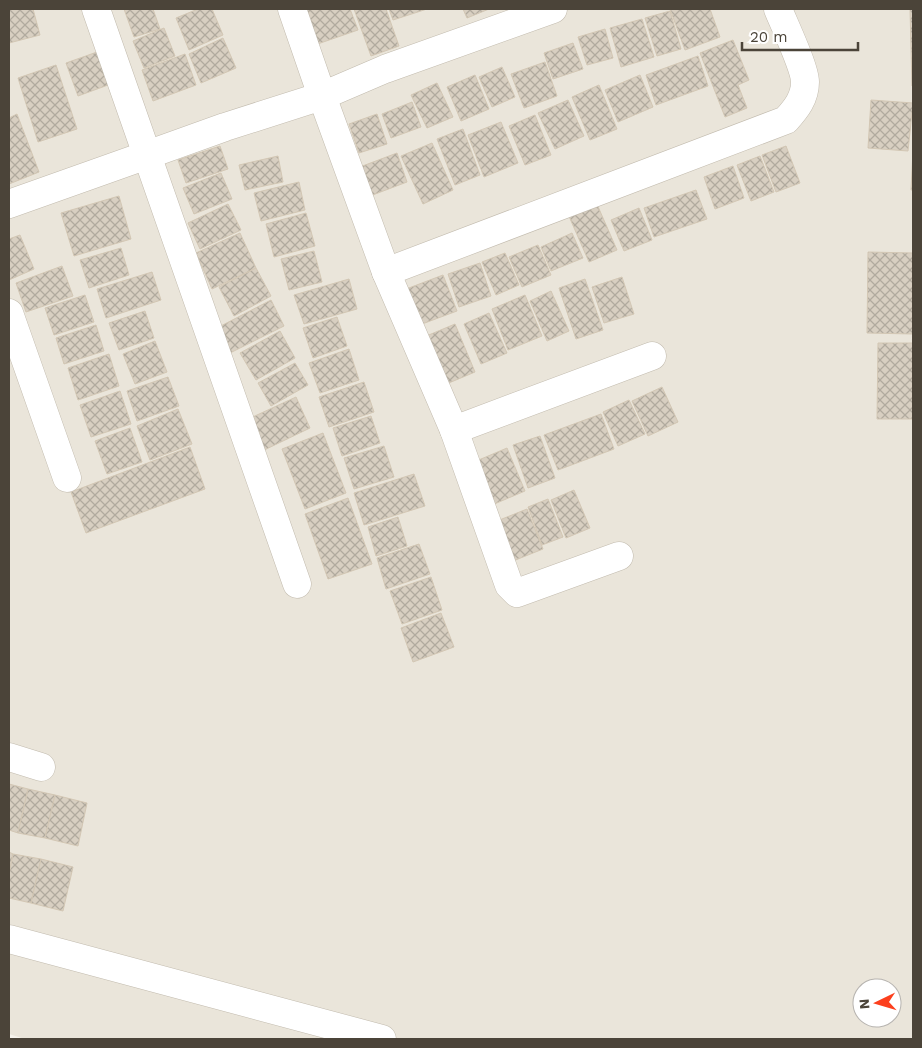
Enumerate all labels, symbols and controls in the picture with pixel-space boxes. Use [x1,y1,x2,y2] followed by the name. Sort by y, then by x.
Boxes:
[742,20,858,52] scale bar
[750,28,788,46] text: 20 m
[852,978,902,1028] north arrow
[856,998,872,1010] text: N

